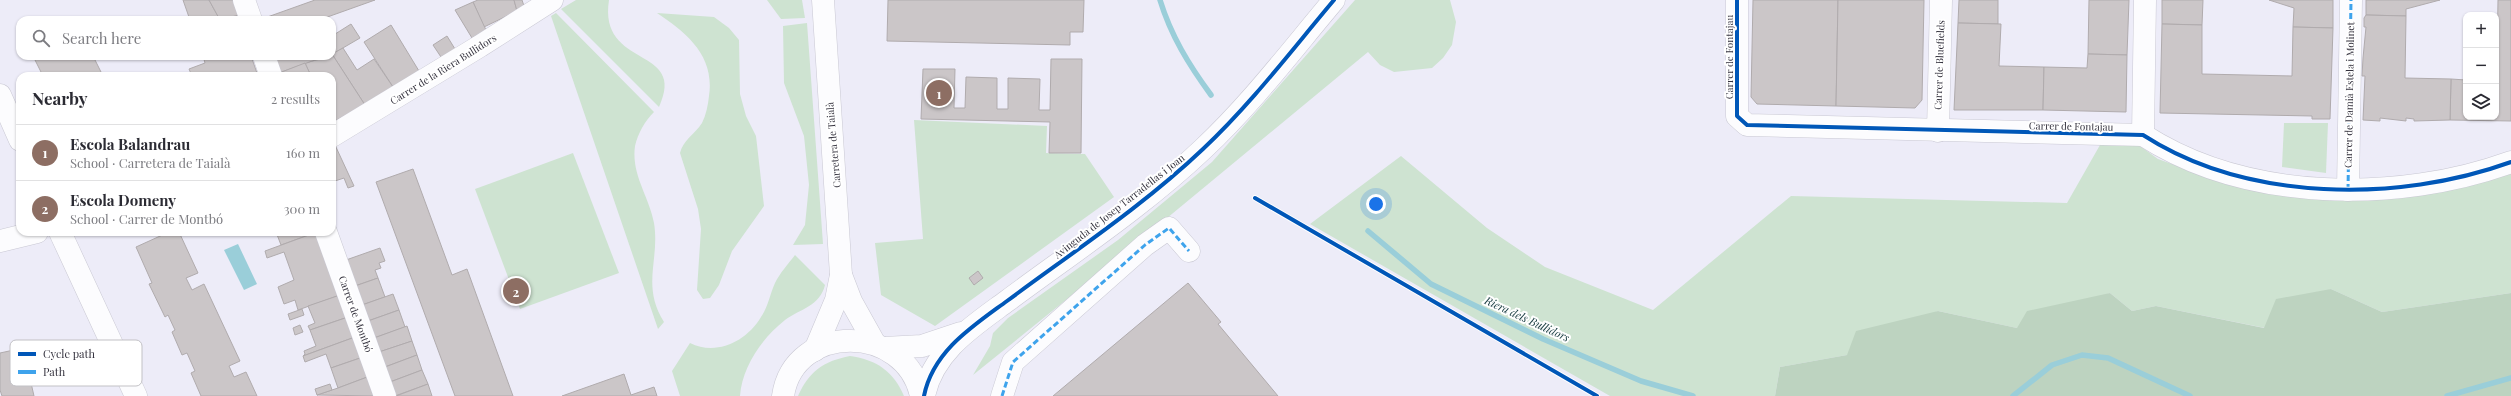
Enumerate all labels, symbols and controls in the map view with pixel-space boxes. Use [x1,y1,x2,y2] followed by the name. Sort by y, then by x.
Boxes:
[2463,12,2499,120] map controls
[2463,12,2499,48] button: +
[1722,15,1736,99] street label: Carrer de Fontajau
[16,16,336,60] search box
[1930,20,1948,110] street label: Carrer de Bluefields
[2341,21,2357,168] street label: Carrer de Damià Estela i Molinet
[30,27,52,49] icon: search
[62,28,141,48] text: Search here
[387,31,499,107] street label: Carrer de la Riera Bullidors
[2463,48,2499,84] button: −
[926,78,952,108] pin: 1
[2463,84,2499,120] button: layers
[32,87,87,109] text: Nearby
[271,90,320,107] text: 2 results
[822,102,844,188] street label: Carretera de Taialà
[2029,118,2114,134] street label: Carrer de Fontajau
[70,134,190,154] text: Escola Balandrau
[43,144,47,161] text: 1
[286,144,320,161] text: 160 m
[1050,151,1187,262] street label: Avinguda de Josep Tarradellas i Joan
[70,154,230,171] text: School · Carretera de Taialà
[70,190,176,210] text: Escola Domeny
[1366,194,1386,214] your location
[42,200,48,217] text: 2
[284,200,320,217] text: 300 m
[70,210,223,227] text: School · Carrer de Montbó
[336,274,376,355] street label: Carrer de Montbó
[503,276,529,306] pin: 2
[1482,292,1573,345] water label: Riera dels Bullidors
[10,340,142,386] legend
[43,346,95,361] text: Cycle path
[43,364,66,379] text: Path

